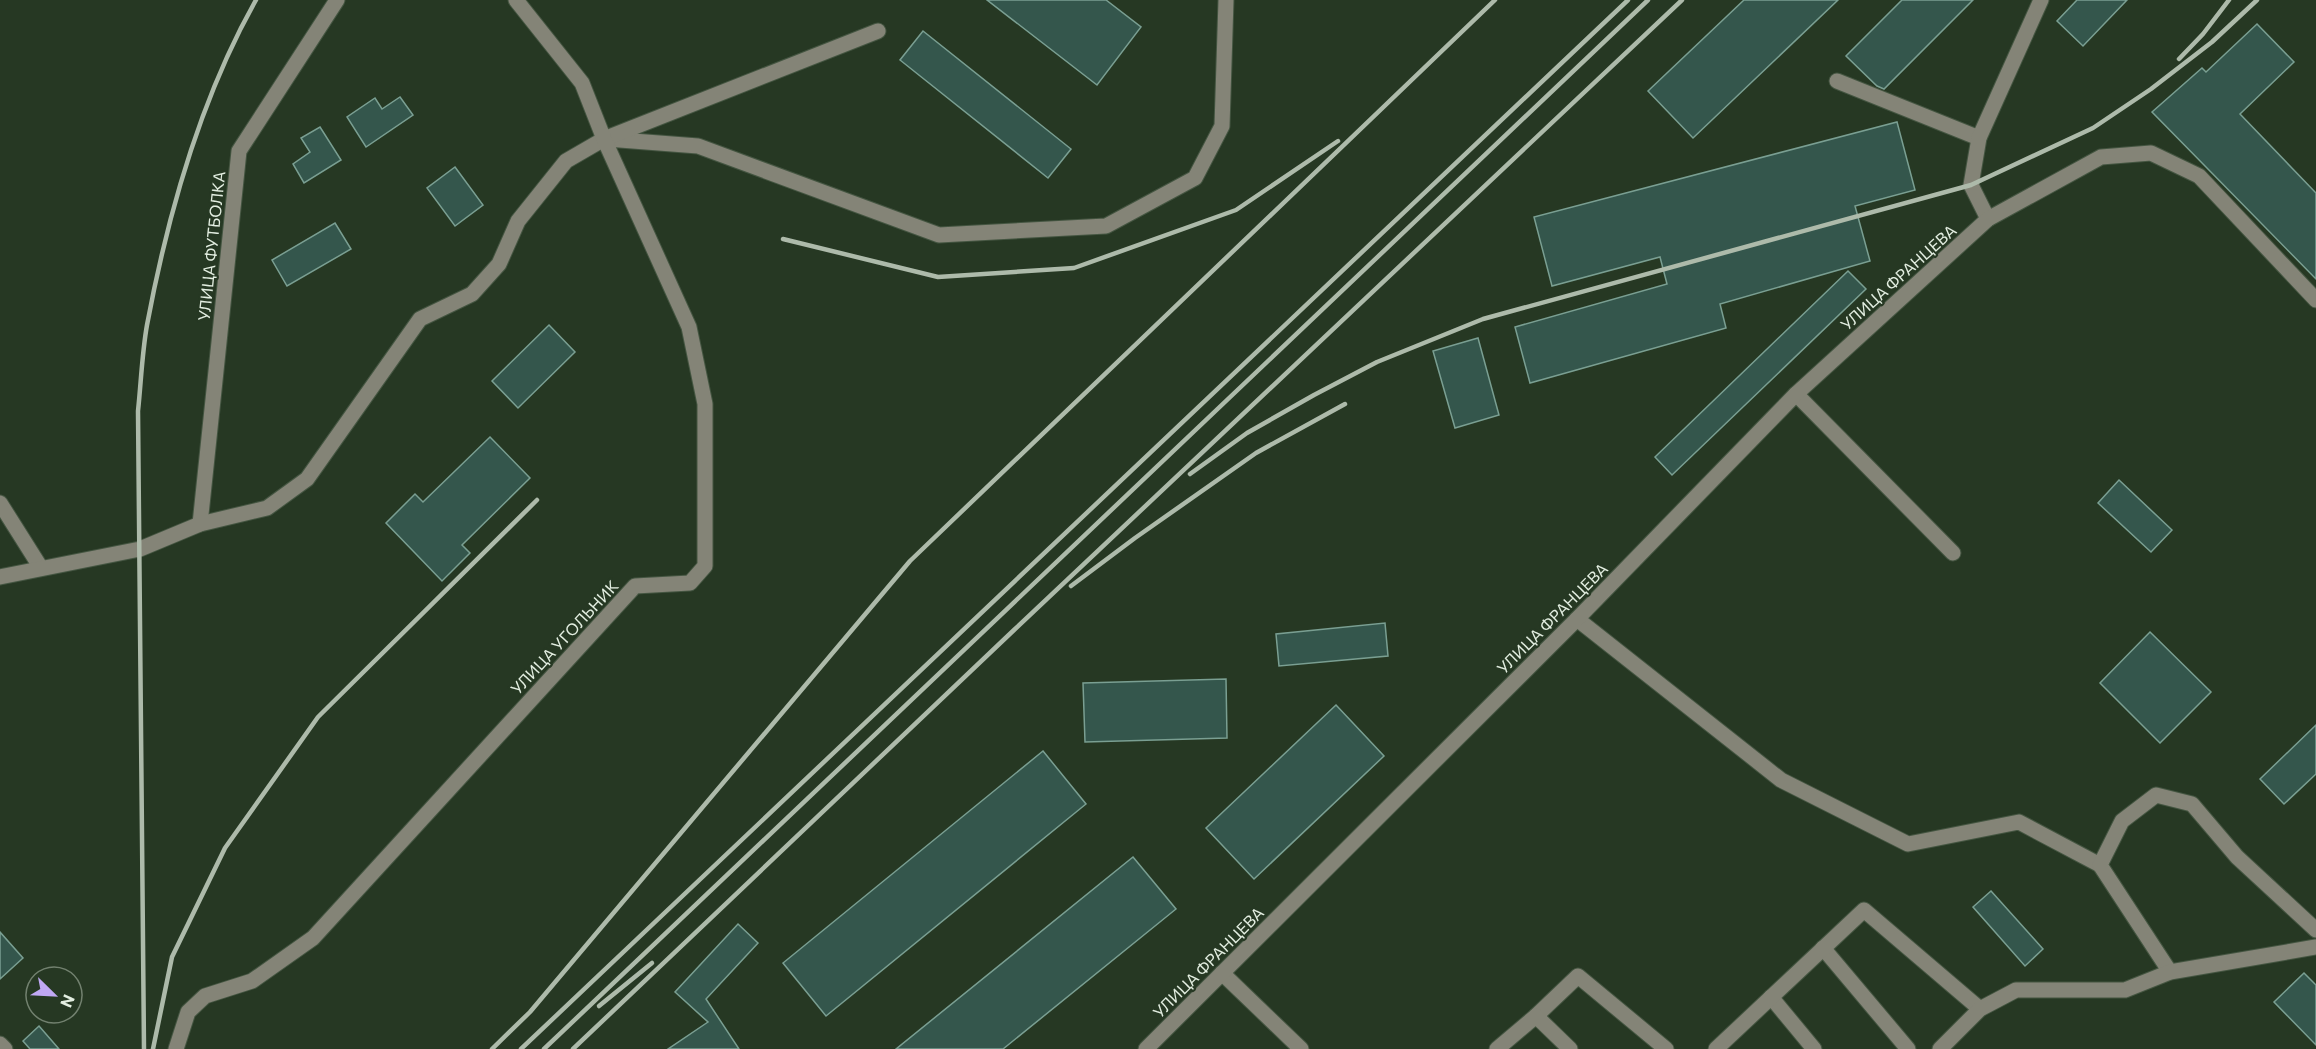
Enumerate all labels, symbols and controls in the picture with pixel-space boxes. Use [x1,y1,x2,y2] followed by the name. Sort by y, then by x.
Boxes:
[194,170,228,322] street label: УЛИЦА ФУТБОЛКА
[1836,220,1960,334] street label: УЛИЦА ФРАНЦЕВА
[1493,559,1611,677] street label: УЛИЦА ФРАНЦЕВА
[506,576,622,698] street label: УЛИЦА УГОЛЬНИК
[1149,903,1267,1021] street label: УЛИЦА ФРАНЦЕВА
[24,965,84,1025] north arrow
[57,992,79,1011] text: N

